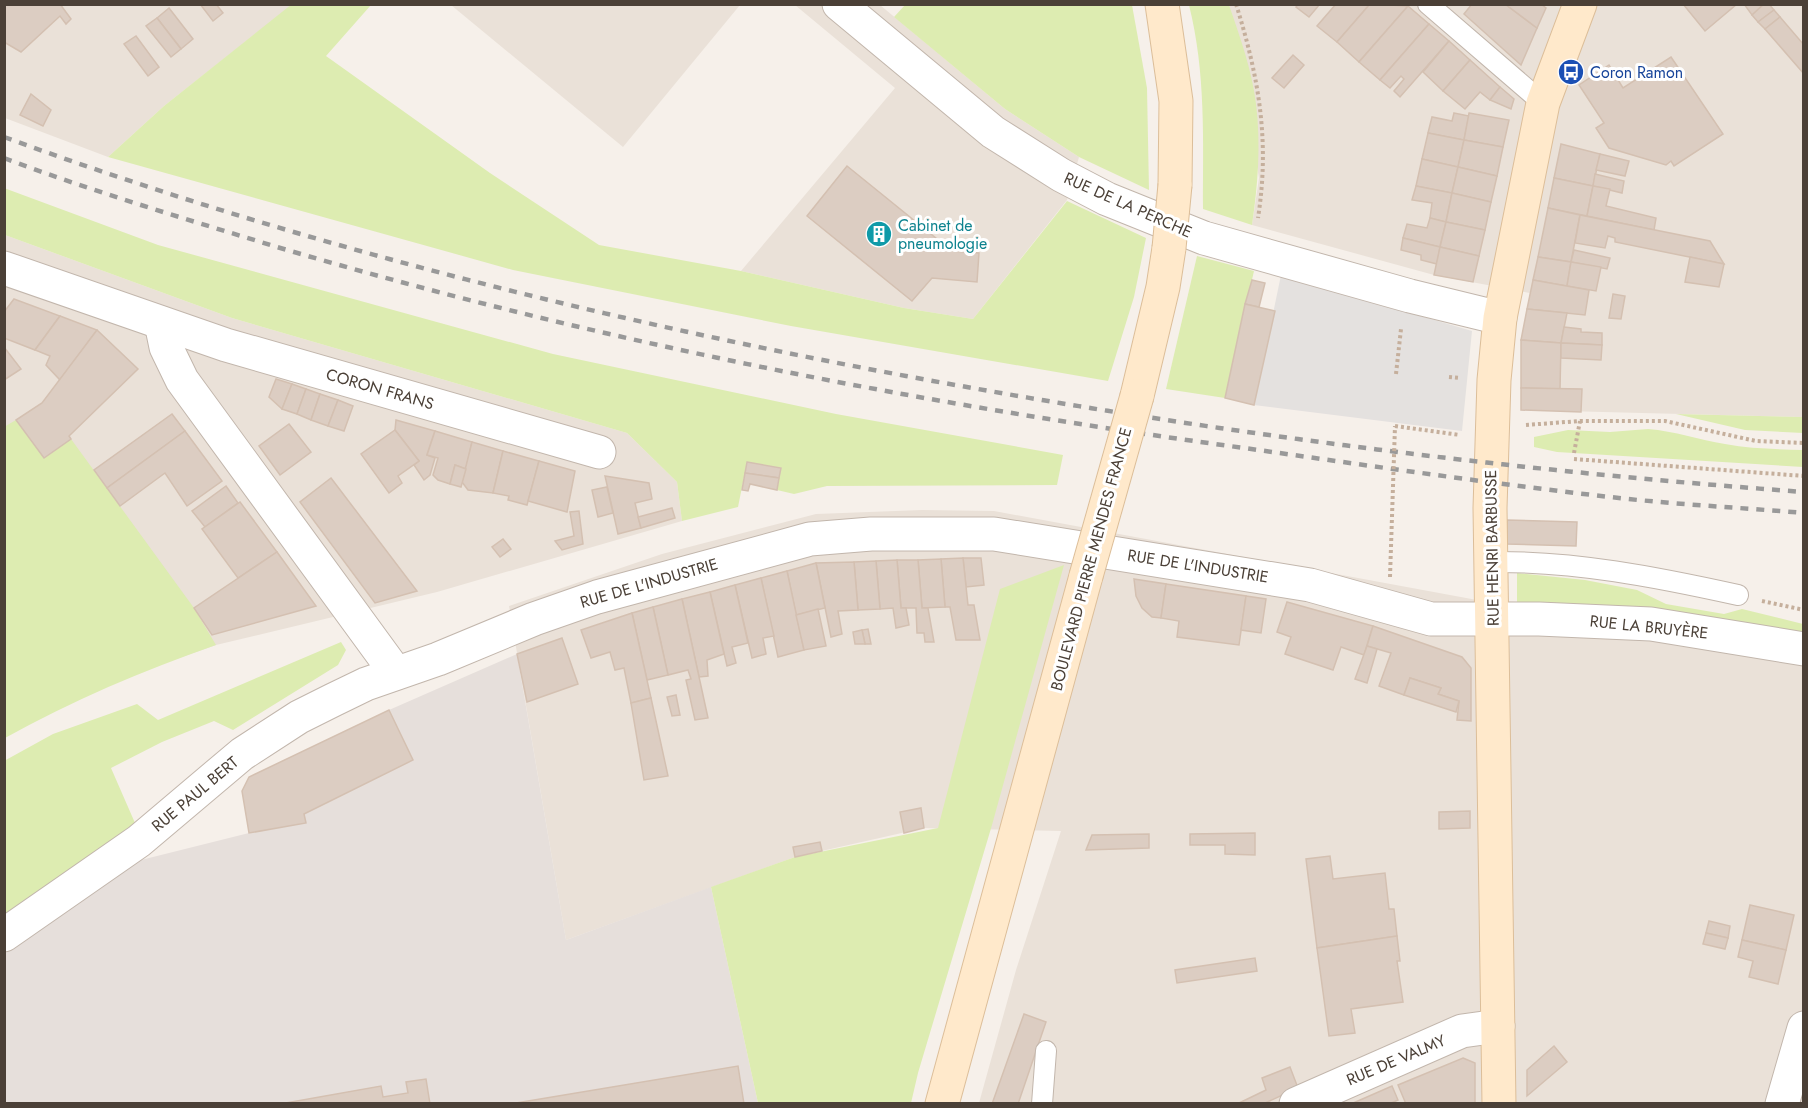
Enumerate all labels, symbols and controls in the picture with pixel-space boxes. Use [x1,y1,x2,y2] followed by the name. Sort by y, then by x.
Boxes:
[1556,57,1586,87] bus stop icon: Coron Ramon
[1590,61,1683,84] place label: Coron Ramon
[1060,166,1196,244] street label: RUE DE LA PERCHE
[898,214,987,255] place label: Cabinet de pneumologie
[864,219,894,249] building icon: Cabinet de pneumologie
[323,363,437,415] street label: CORON FRANS
[1045,425,1137,693] street label: BOULEVARD PIERRE MENDES FRANCE
[1479,470,1505,626] street label: RUE HENRI BARBUSSE
[1126,543,1270,589] street label: RUE DE L'INDUSTRIE
[577,552,721,614] street label: RUE DE L'INDUSTRIE
[1589,609,1709,645] street label: RUE LA BRUYÈRE
[147,750,244,837] street label: RUE PAUL BERT
[1343,1029,1449,1091] street label: RUE DE VALMY

